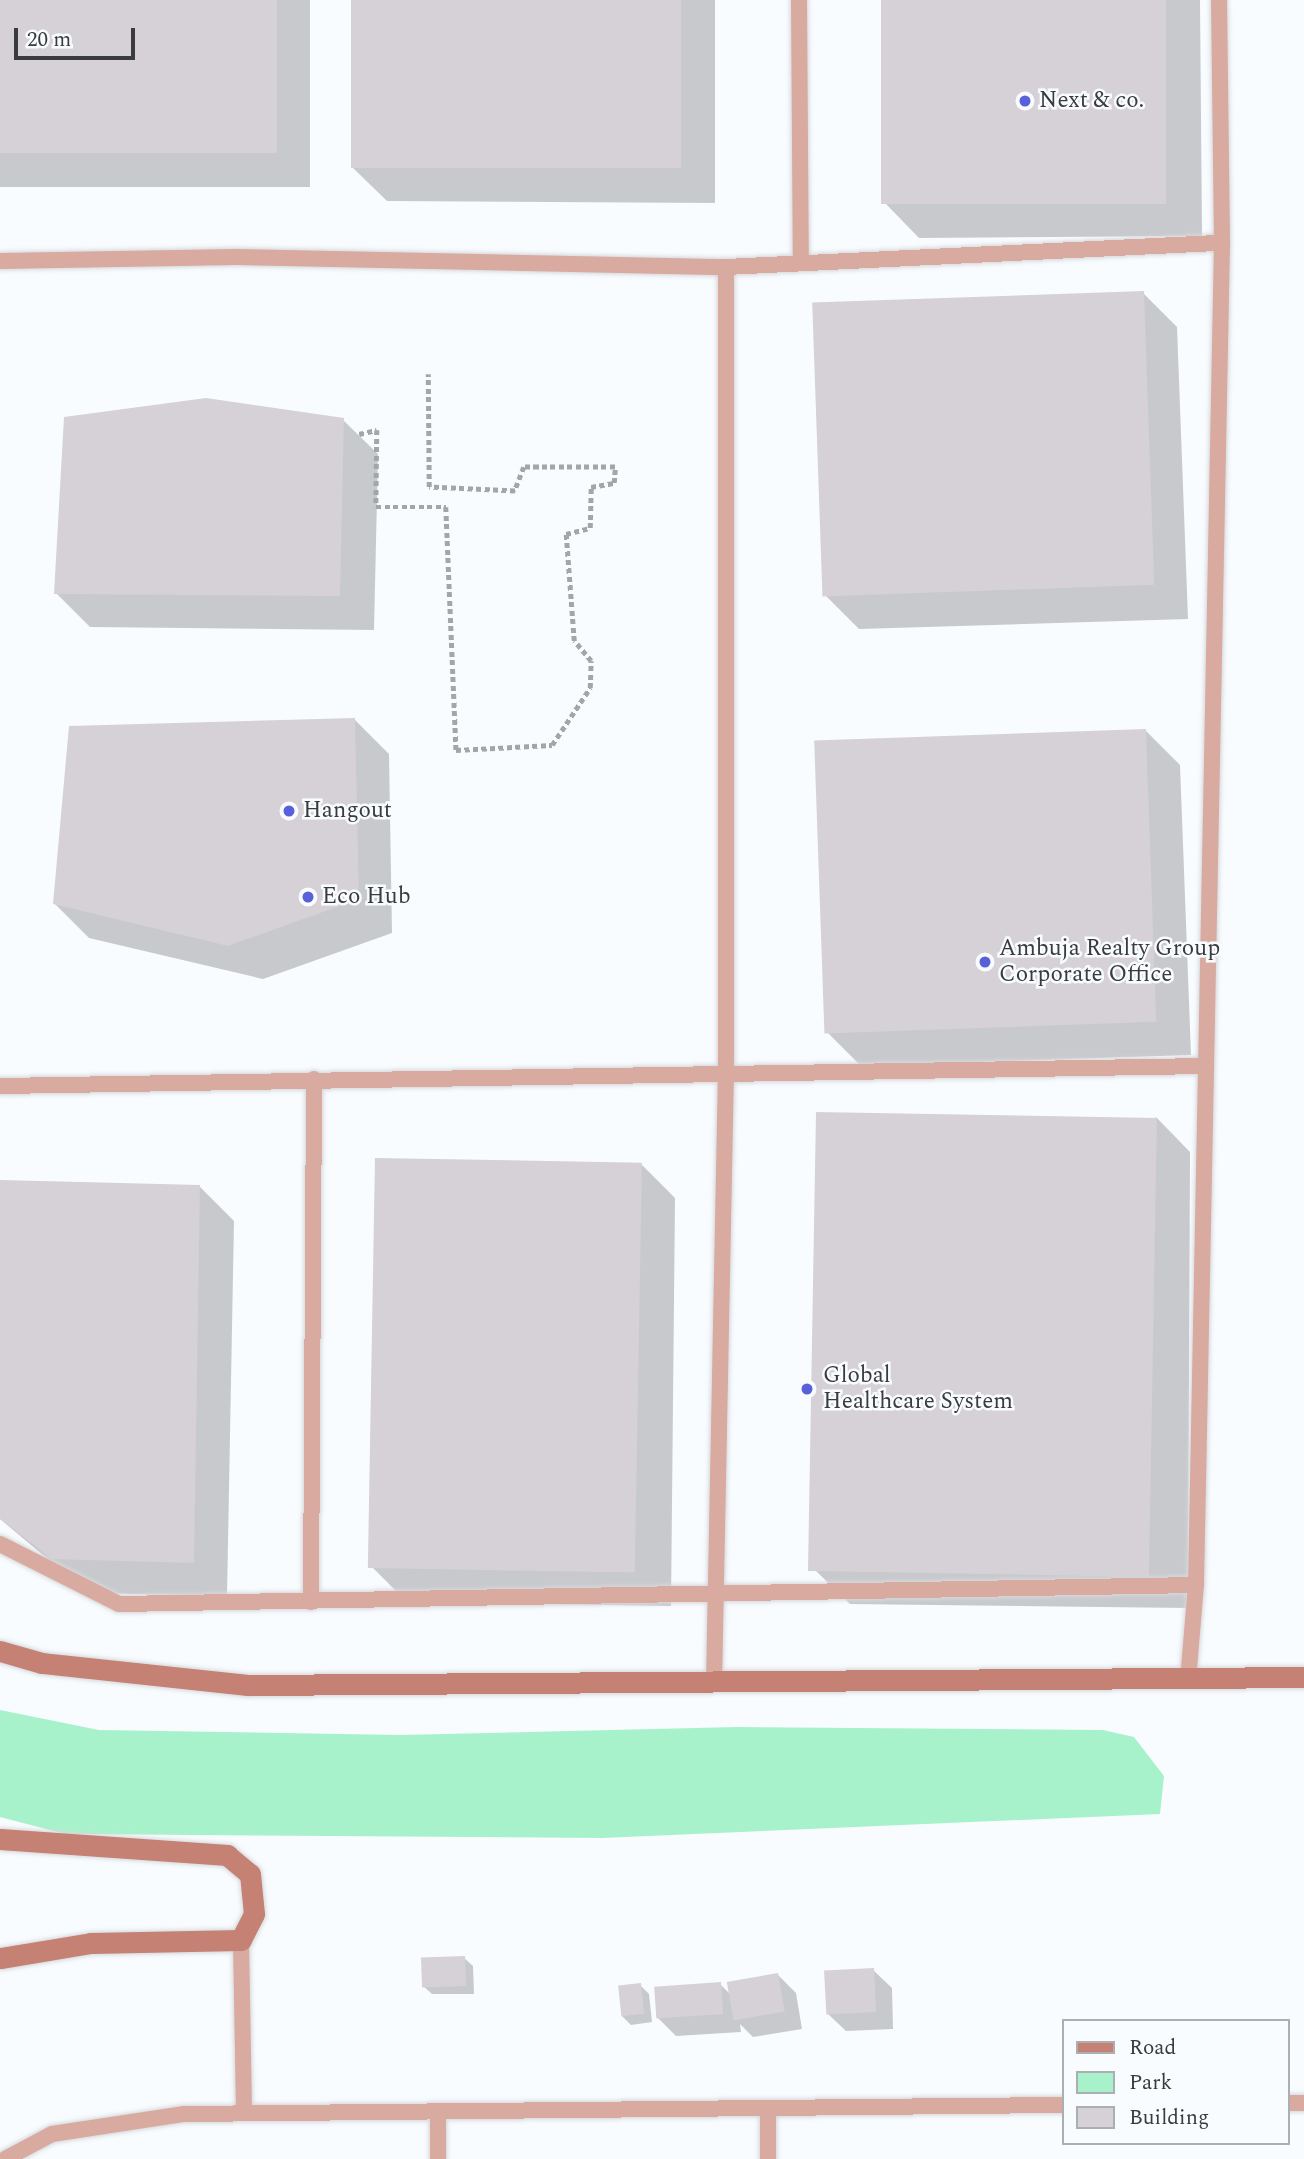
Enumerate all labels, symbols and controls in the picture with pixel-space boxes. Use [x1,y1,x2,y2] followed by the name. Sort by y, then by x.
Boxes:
[18,14,138,58] scale bar
[27,24,71,56] text: 20 m
[1039,87,1144,115] place label: Next & co.
[1017,93,1033,109] marker: Next & co.
[303,797,392,825] place label: Hangout
[281,803,297,819] marker: Hangout
[322,883,411,911] place label: Eco Hub
[300,889,316,905] marker: Eco Hub
[999,935,1220,989] place label: Ambuja Realty Group Corporate Office
[977,954,993,970] marker: Ambuja Realty Group Corporate Office
[823,1362,1013,1416] place label: Global Healthcare System
[797,1379,817,1399] marker: Global Healthcare System
[1062,2019,1290,2145] legend
[1129,2032,1176,2064] text: Road
[1129,2067,1172,2099] text: Park
[1129,2102,1209,2134] text: Building

